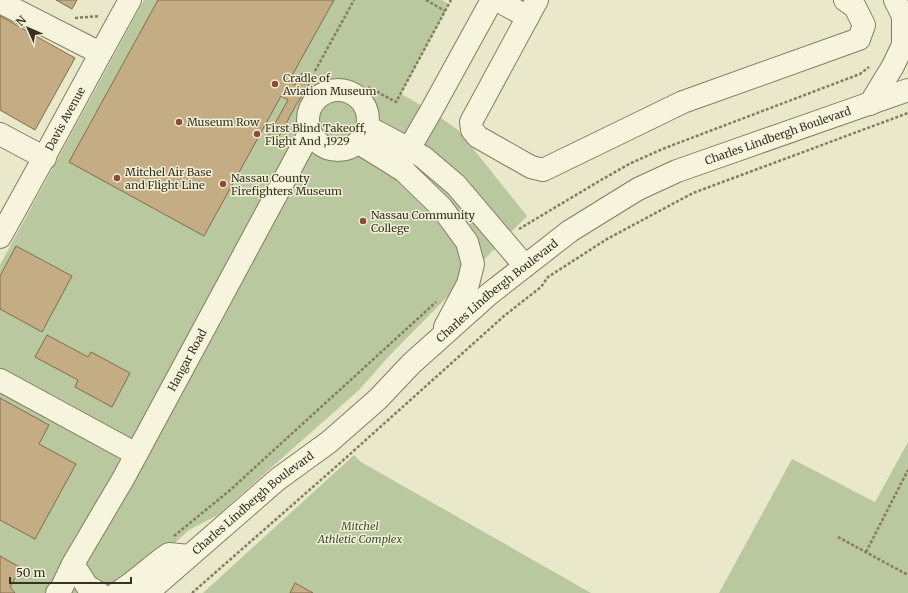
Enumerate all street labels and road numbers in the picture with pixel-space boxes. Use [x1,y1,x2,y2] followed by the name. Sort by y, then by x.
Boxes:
[42,84,88,153] street label: Davis Avenue
[703,103,853,168] street label: Charles Lindbergh Boulevard
[433,236,561,345] street label: Charles Lindbergh Boulevard
[165,326,210,394] street label: Hangar Road
[189,448,317,558] street label: Charles Lindbergh Boulevard

